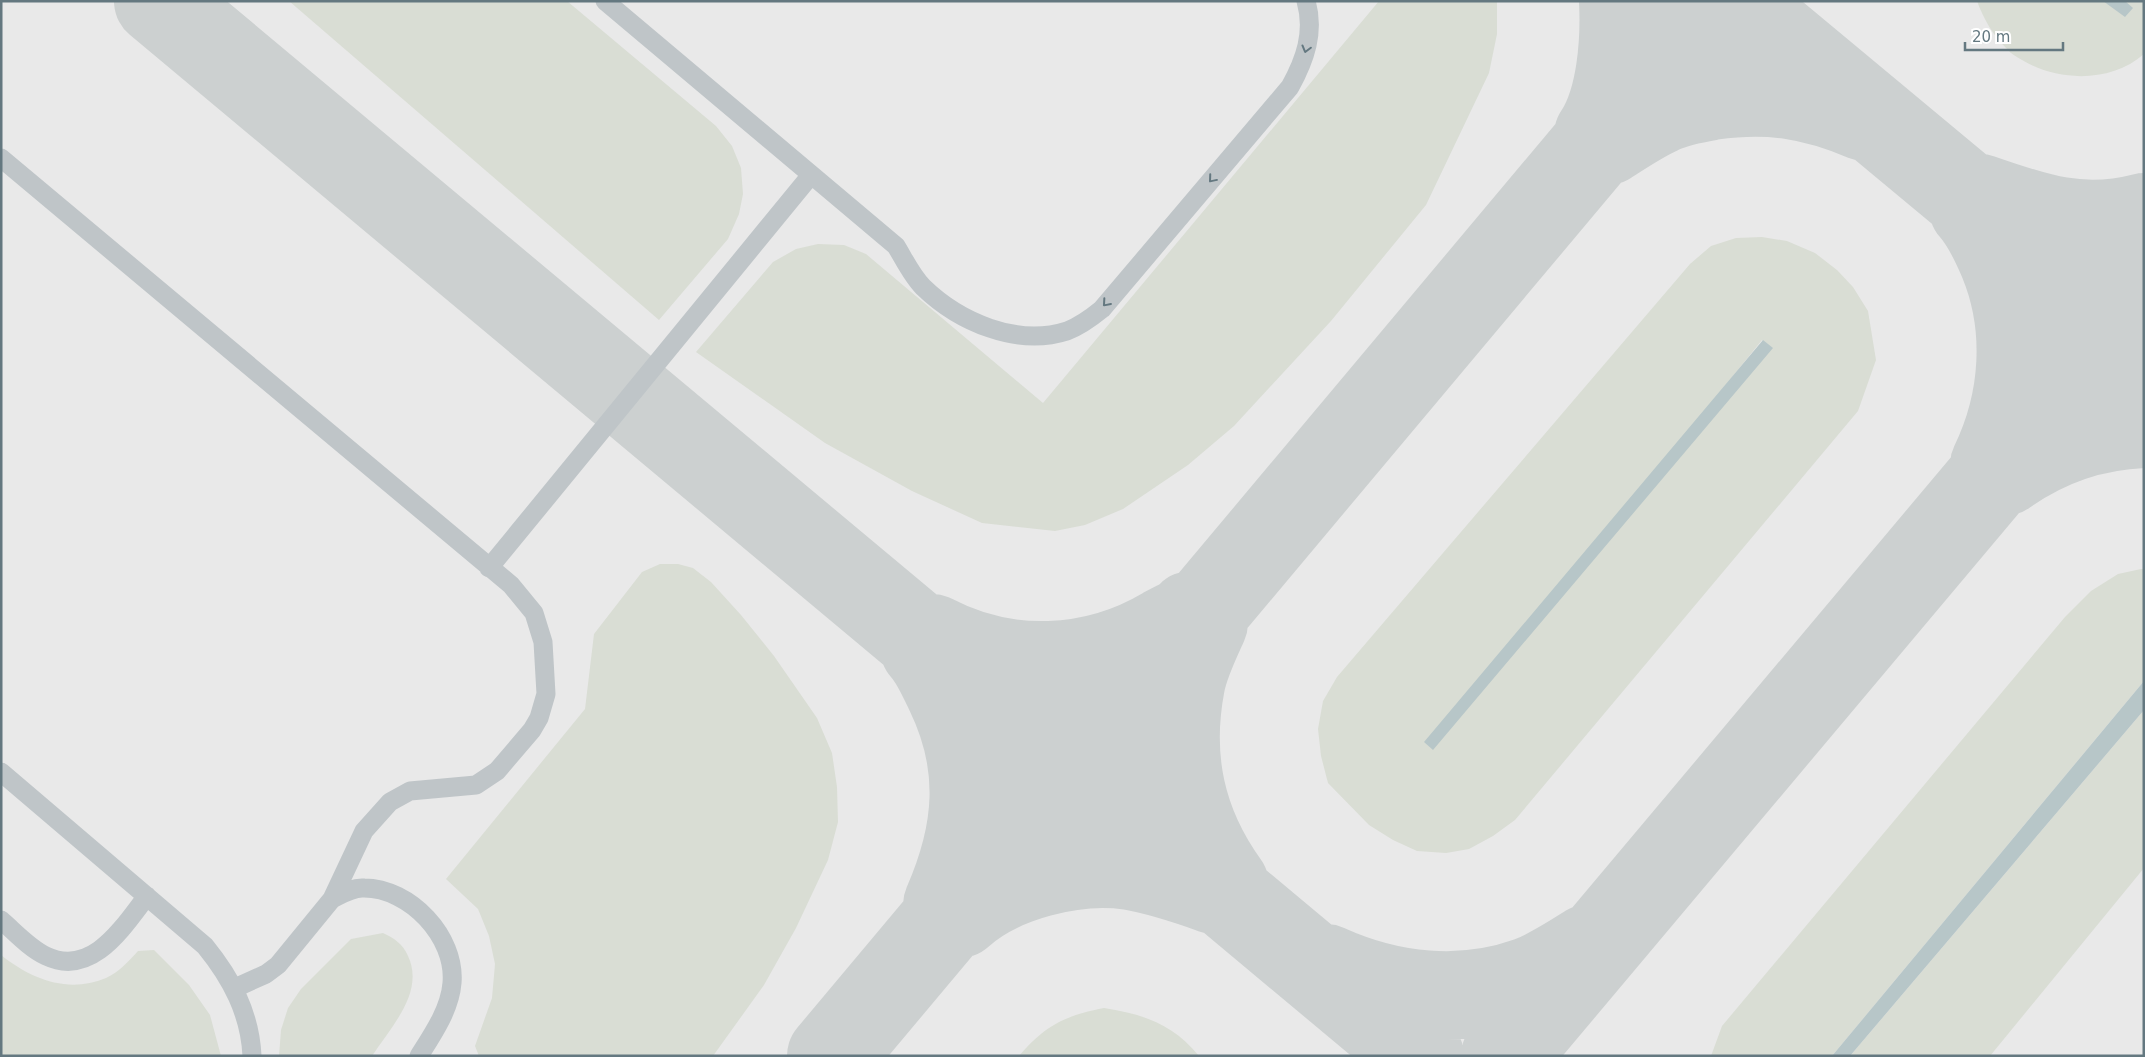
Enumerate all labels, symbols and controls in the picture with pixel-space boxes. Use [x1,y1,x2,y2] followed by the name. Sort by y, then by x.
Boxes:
[1965,20,2062,52] scale bar
[1972,28,2010,46] text: 20 m
[1301,45,1312,54] one-way arrow
[1208,174,1217,183] one-way arrow
[1103,298,1112,307] one-way arrow

